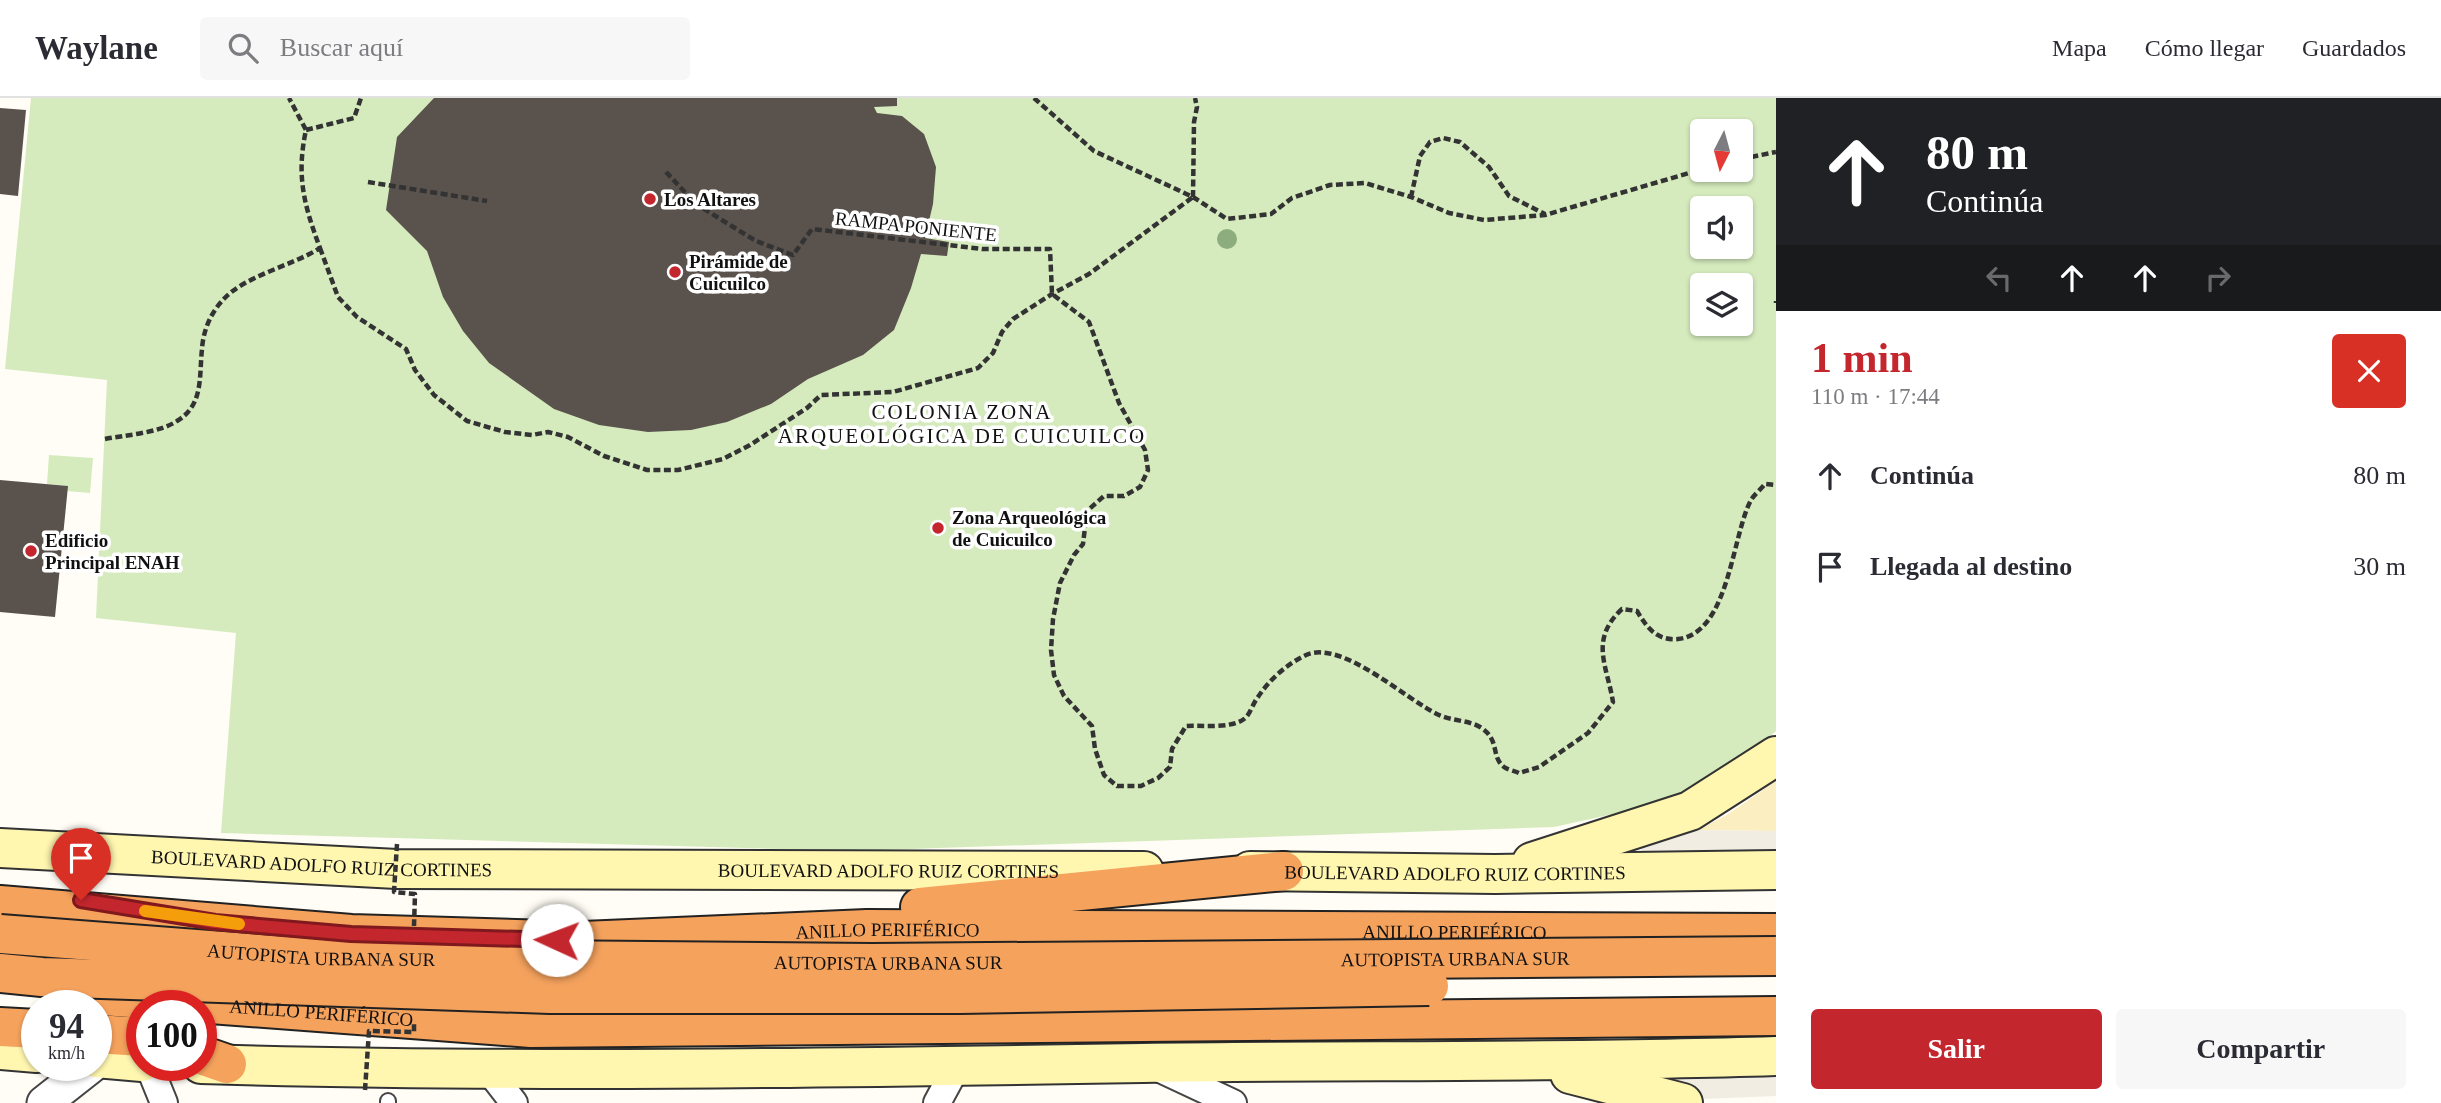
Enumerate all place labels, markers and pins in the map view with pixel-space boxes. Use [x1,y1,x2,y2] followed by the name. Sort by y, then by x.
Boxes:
[664,189,756,210] place label: Los Altares
[642,191,658,207] marker: Los Altares
[689,251,788,294] place label: Pirámide de Cuicuilco
[667,264,683,280] marker: Pirámide de Cuicuilco
[952,507,1107,550] place label: Zona Arqueológica de Cuicuilco
[930,520,946,536] marker: Zona Arqueológica de Cuicuilco
[45,530,180,573] place label: Edificio Principal ENAH
[23,543,39,559] marker: Edificio Principal ENAH
[51,828,111,900] pin

